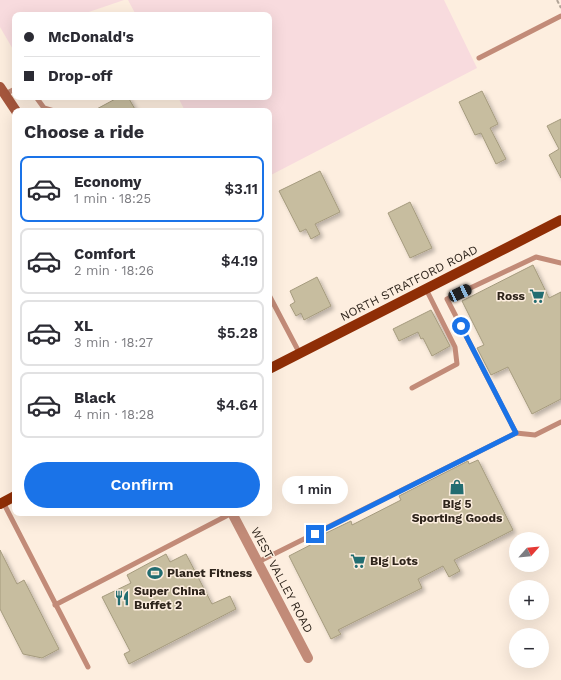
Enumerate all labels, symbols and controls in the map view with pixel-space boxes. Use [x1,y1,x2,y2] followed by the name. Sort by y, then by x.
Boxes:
[48,28,134,46] text: McDonald's
[48,67,113,85] text: Drop-off
[24,121,144,142] text: Choose a ride
[26,171,62,207] icon: car
[74,173,141,191] text: Economy
[225,180,258,198] text: $3.11
[74,191,151,206] text: 1 min · 18:25
[338,242,480,324] street label: NORTH STRATFORD ROAD
[26,243,62,279] icon: car
[74,245,135,263] text: Comfort
[221,252,258,270] text: $4.19
[74,263,154,278] text: 2 min · 18:26
[447,282,473,304] car
[528,287,546,305] supermarket icon: Ross
[497,289,526,303] place label: Ross
[26,315,62,351] icon: car
[74,317,93,335] text: XL
[452,317,470,335] route start
[217,324,258,342] text: $5.28
[74,335,153,350] text: 3 min · 18:27
[26,387,62,423] icon: car
[74,389,116,407] text: Black
[216,396,258,414] text: $4.64
[74,407,154,422] text: 4 min · 18:28
[24,462,260,508] button: Confirm
[282,476,348,504] callout: 1 min
[448,478,466,496] shop icon: Big 5 Sporting Goods
[298,482,332,497] text: 1 min
[412,497,503,525] place label: Big 5 Sporting Goods
[248,525,316,635] street label: WEST VALLEY ROAD
[306,525,324,543] route end
[509,532,549,572] north arrow
[509,532,549,668] map controls
[349,552,367,570] supermarket icon: Big Lots
[370,554,418,568] place label: Big Lots
[146,564,164,582] sports icon: Planet Fitness
[167,566,253,580] place label: Planet Fitness
[509,580,549,620] button: +
[134,584,206,612] place label: Super China Buffet 2
[113,589,131,607] restaurant icon: Super China Buffet 2
[509,628,549,668] button: −

